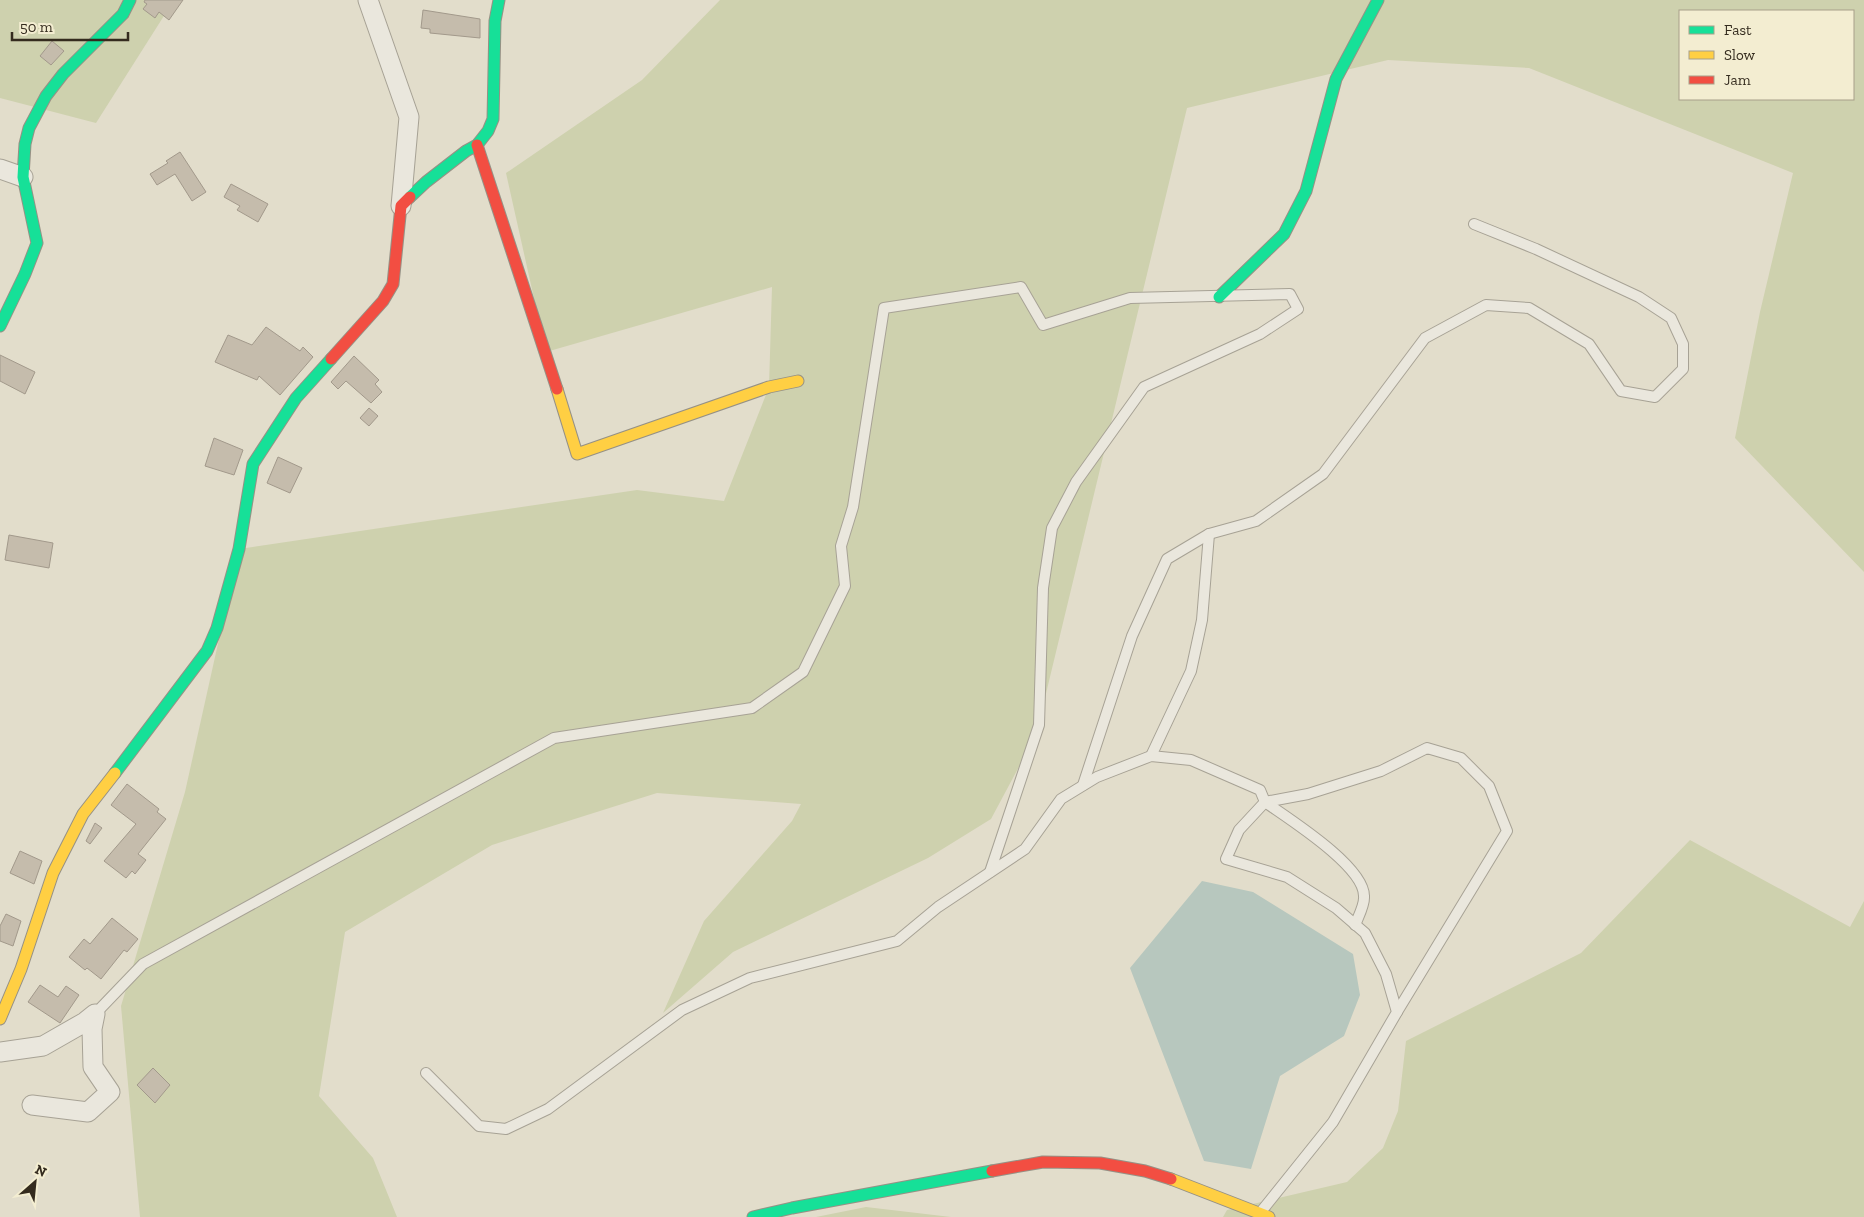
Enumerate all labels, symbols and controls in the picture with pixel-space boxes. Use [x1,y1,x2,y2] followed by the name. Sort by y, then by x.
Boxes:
[12,10,129,42] scale bar
[1679,10,1854,100] legend
[20,18,53,36] text: 50 m
[1724,21,1752,39] text: Fast
[1724,46,1756,64] text: Slow
[1724,71,1751,89] text: Jam
[10,1157,60,1207] north arrow
[32,1161,50,1181] text: N

